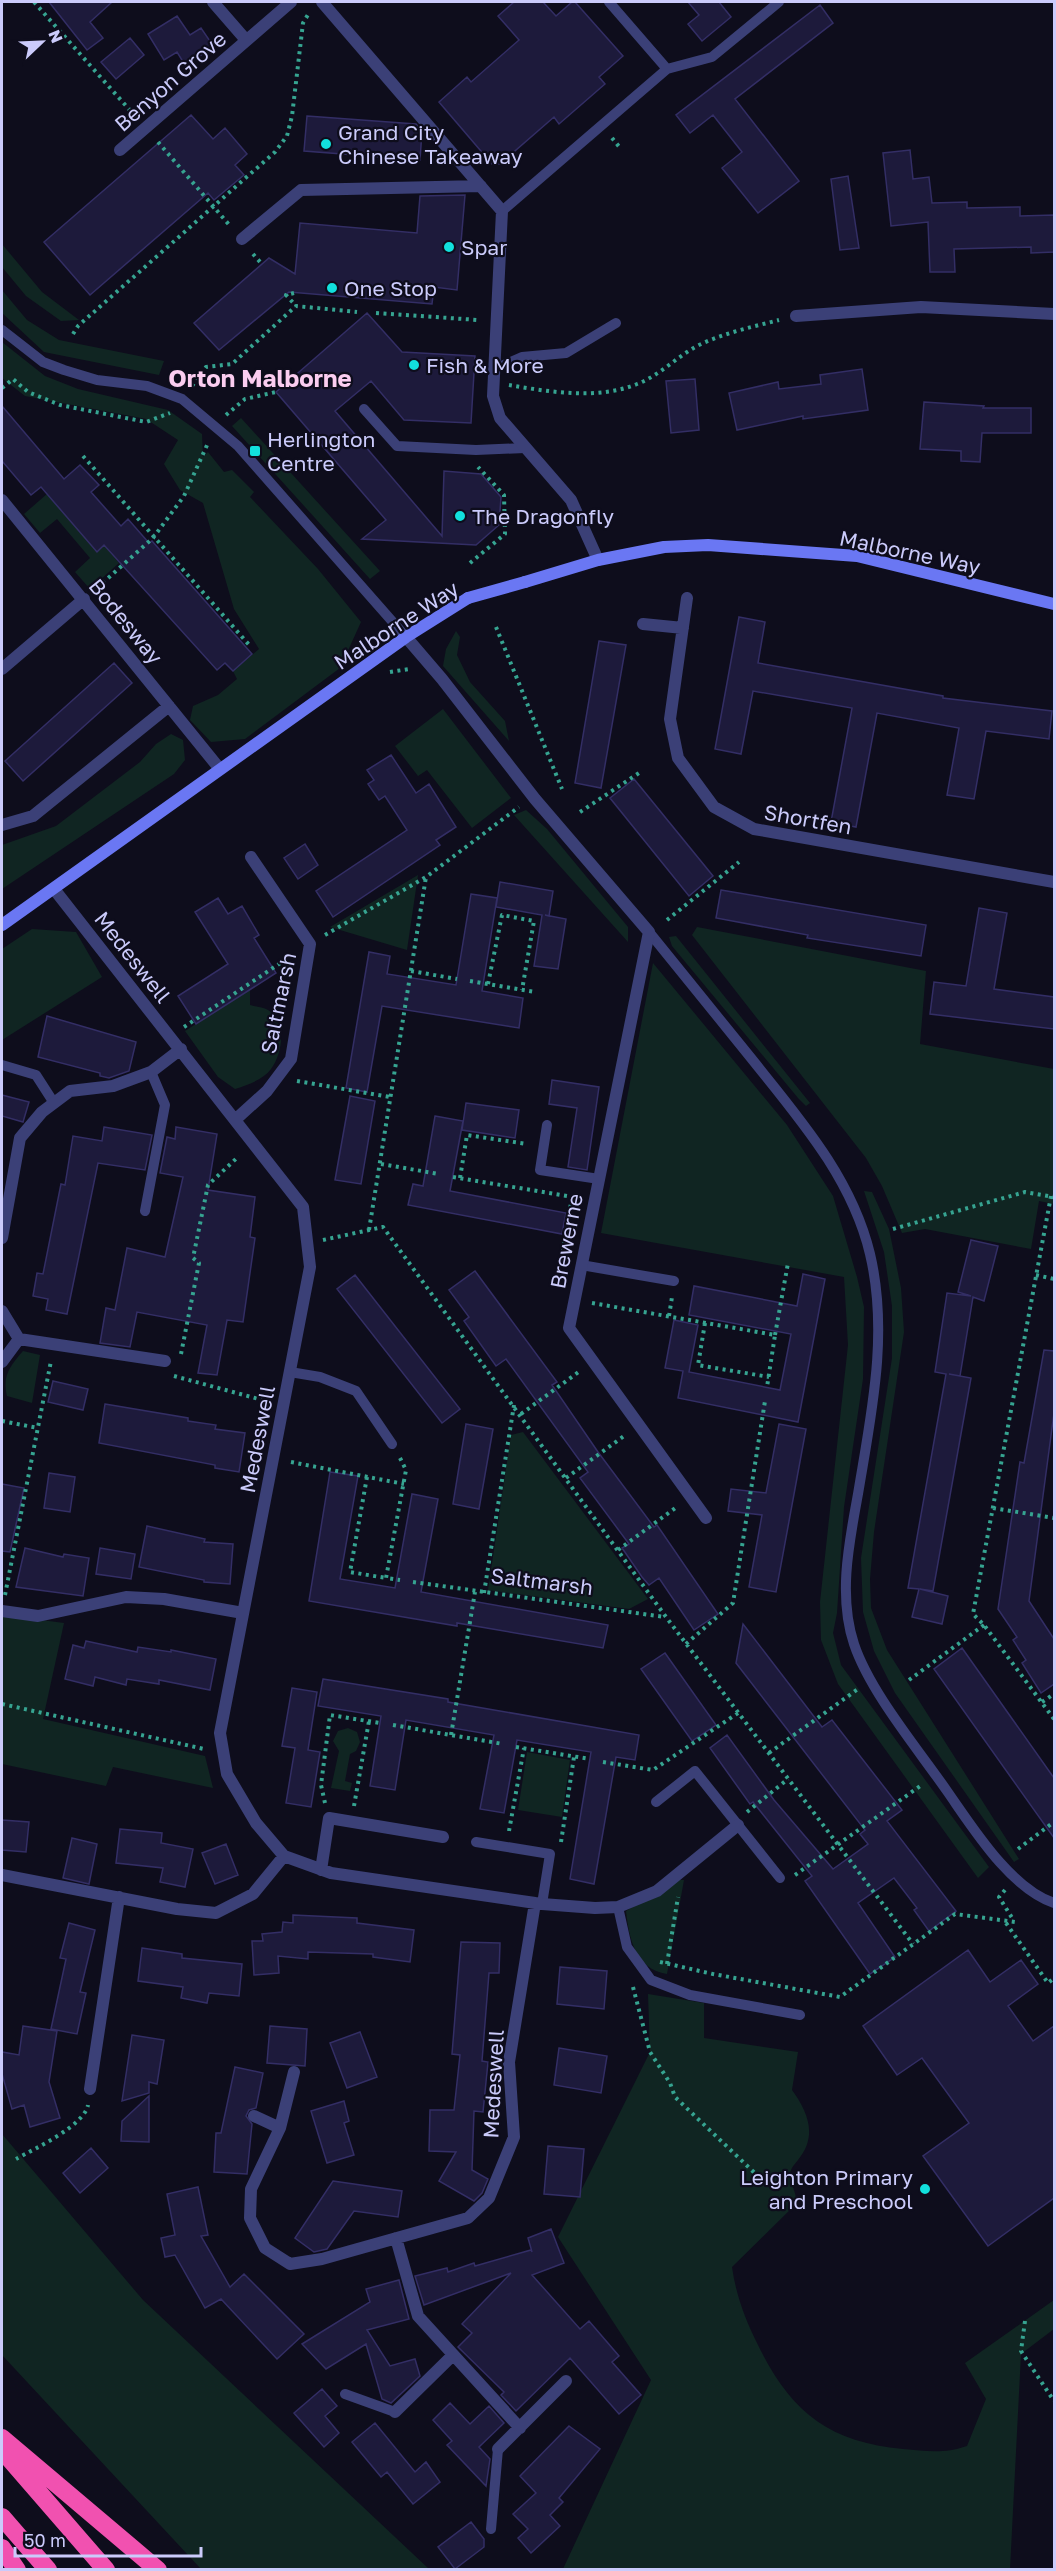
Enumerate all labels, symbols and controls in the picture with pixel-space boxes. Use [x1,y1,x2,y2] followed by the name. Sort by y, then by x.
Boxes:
[12,12,72,72] north arrow
[109,25,231,137] street label: Benyon Grove
[44,27,67,46] text: N
[338,119,523,169] place label: Grand City Chinese Takeaway
[319,137,333,151] marker: Grand City Chinese Takeaway
[461,234,507,260] place label: Spar
[442,240,456,254] marker: Spar
[344,275,437,301] place label: One Stop
[325,281,339,295] marker: One Stop
[426,352,544,378] place label: Fish & More
[407,358,421,372] marker: Fish & More
[168,363,352,392] district label: Orton Malborne
[267,426,375,476] place label: Herlington Centre
[248,444,262,458] marker: Herlington Centre
[472,503,614,529] place label: The Dragonfly
[453,509,467,523] marker: The Dragonfly
[837,524,983,580] street label: Malborne Way
[84,573,169,669] street label: Bodesway
[329,575,463,675] street label: Malborne Way
[762,799,854,839] street label: Shortfen
[89,906,177,1008] street label: Medeswell
[255,950,301,1056] street label: Saltmarsh
[544,1191,588,1291] street label: Brewerne
[234,1383,280,1495] street label: Medeswell
[489,1562,595,1600] street label: Saltmarsh
[477,2029,509,2139] street label: Medeswell
[740,2164,913,2214] place label: Leighton Primary and Preschool
[918,2182,932,2196] marker: Leighton Primary and Preschool
[15,2520,201,2558] scale bar
[24,2529,66,2551] text: 50 m

